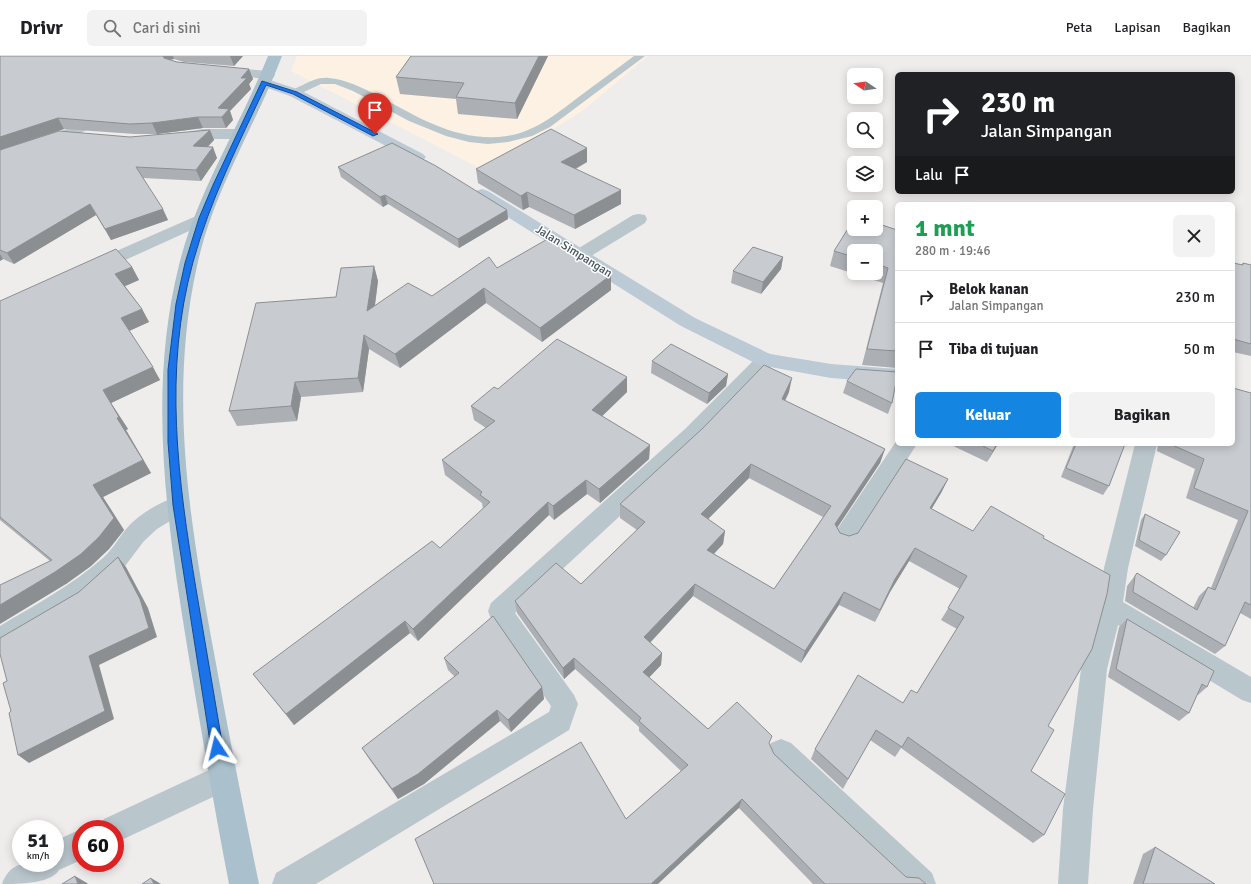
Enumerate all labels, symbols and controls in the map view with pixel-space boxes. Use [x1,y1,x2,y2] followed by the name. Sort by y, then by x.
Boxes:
[87,10,367,46] search box
[20,16,63,40] text: Drivr
[101,17,123,39] icon: search
[133,19,201,37] text: Cari di sini
[1066,19,1092,36] text: Peta
[1114,19,1161,36] text: Lapisan
[1183,19,1231,36] text: Bagikan
[847,68,883,104] north arrow
[847,68,883,280] map controls
[981,86,1055,120] text: 230 m
[915,88,967,140] icon: right
[358,93,392,134] pin
[364,99,386,121] icon: arrive
[847,112,883,148] button: search
[981,120,1112,142] text: Jalan Simpangan
[847,156,883,192] button: layers
[951,164,973,186] icon: arrive
[915,166,943,184] text: Lalu
[847,200,883,236] button: +
[915,213,975,243] text: 1 mnt
[1173,215,1215,257] button: close
[533,222,615,281] street label: Jalan Simpangan
[915,243,991,259] text: 280 m · 19:46
[847,244,883,280] button: −
[949,280,1029,298] text: Belok kanan
[915,286,937,308] icon: right
[1175,288,1215,306] text: 230 m
[949,298,1044,314] text: Jalan Simpangan
[915,338,937,360] icon: arrive
[949,340,1039,358] text: Tiba di tujuan
[1184,340,1215,358] text: 50 m
[915,392,1061,438] button: Keluar
[1069,392,1215,438] button: Bagikan
[196,727,238,769] position arrow
[72,820,124,872] speed limit sign: 60
[27,828,49,853] text: 51
[27,850,49,862] text: km/h

